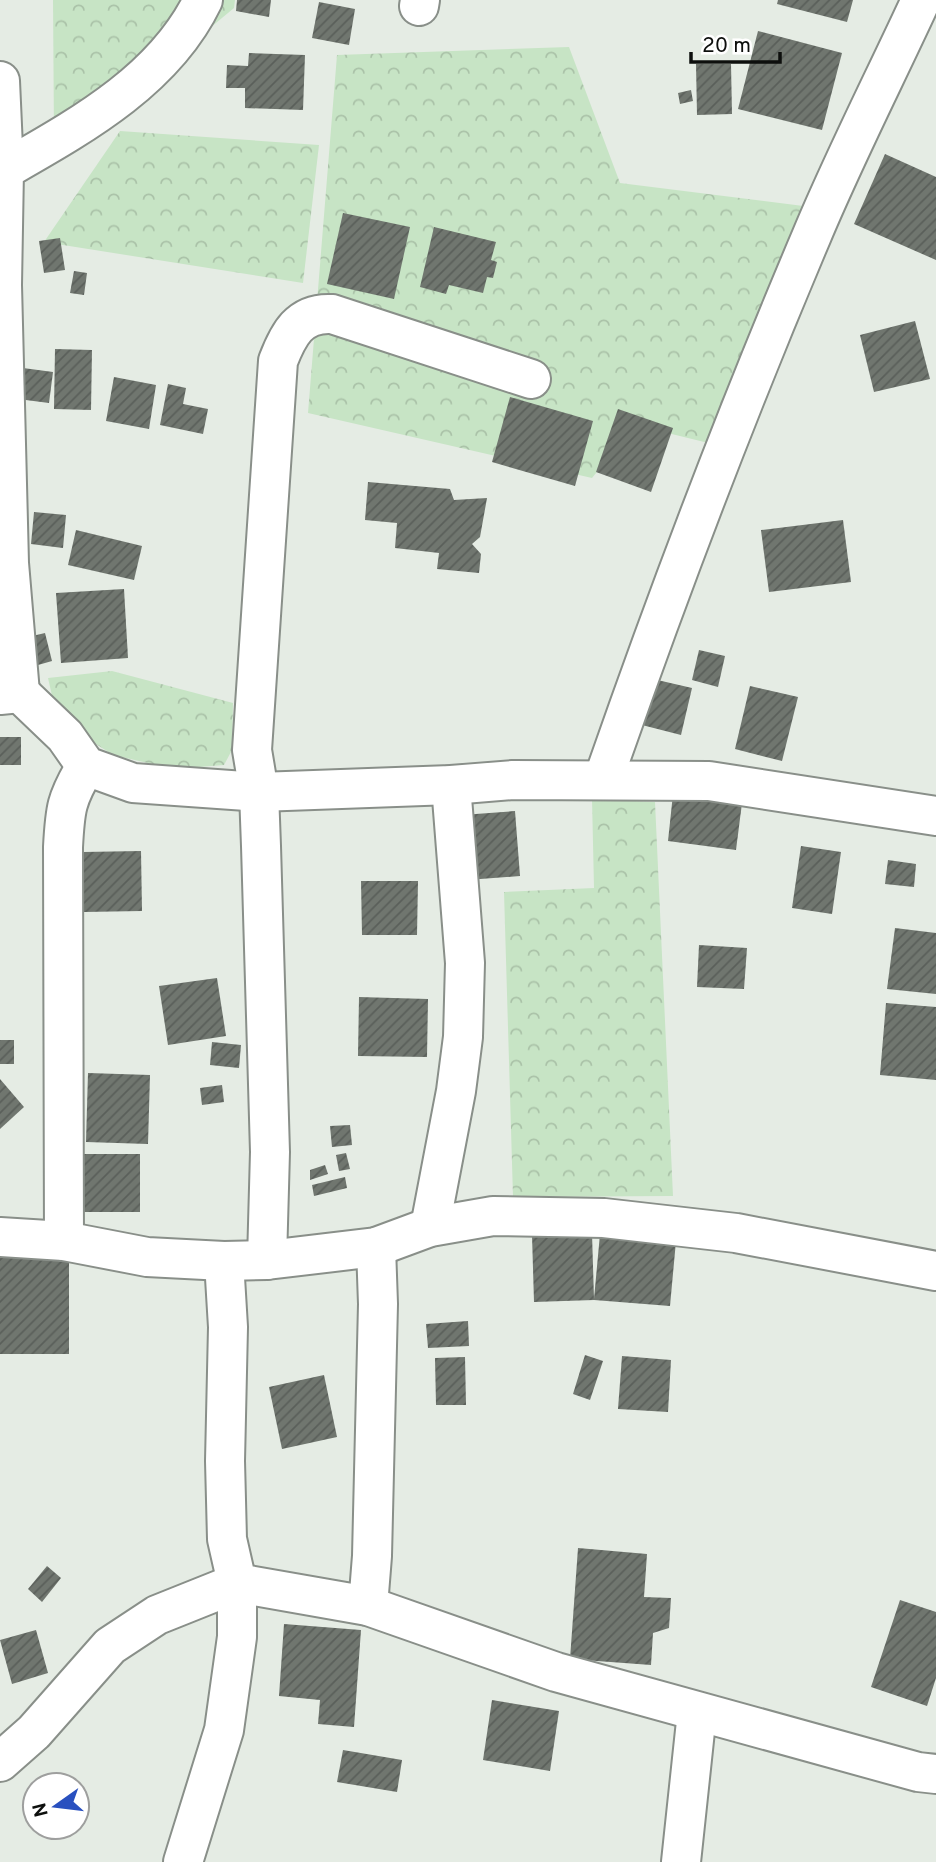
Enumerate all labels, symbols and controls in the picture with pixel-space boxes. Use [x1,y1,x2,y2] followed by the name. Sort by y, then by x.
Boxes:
[691,21,780,65] scale bar
[702,33,751,60] text: 20 m
[21,1771,91,1841] north arrow
[28,1800,55,1819] text: N

